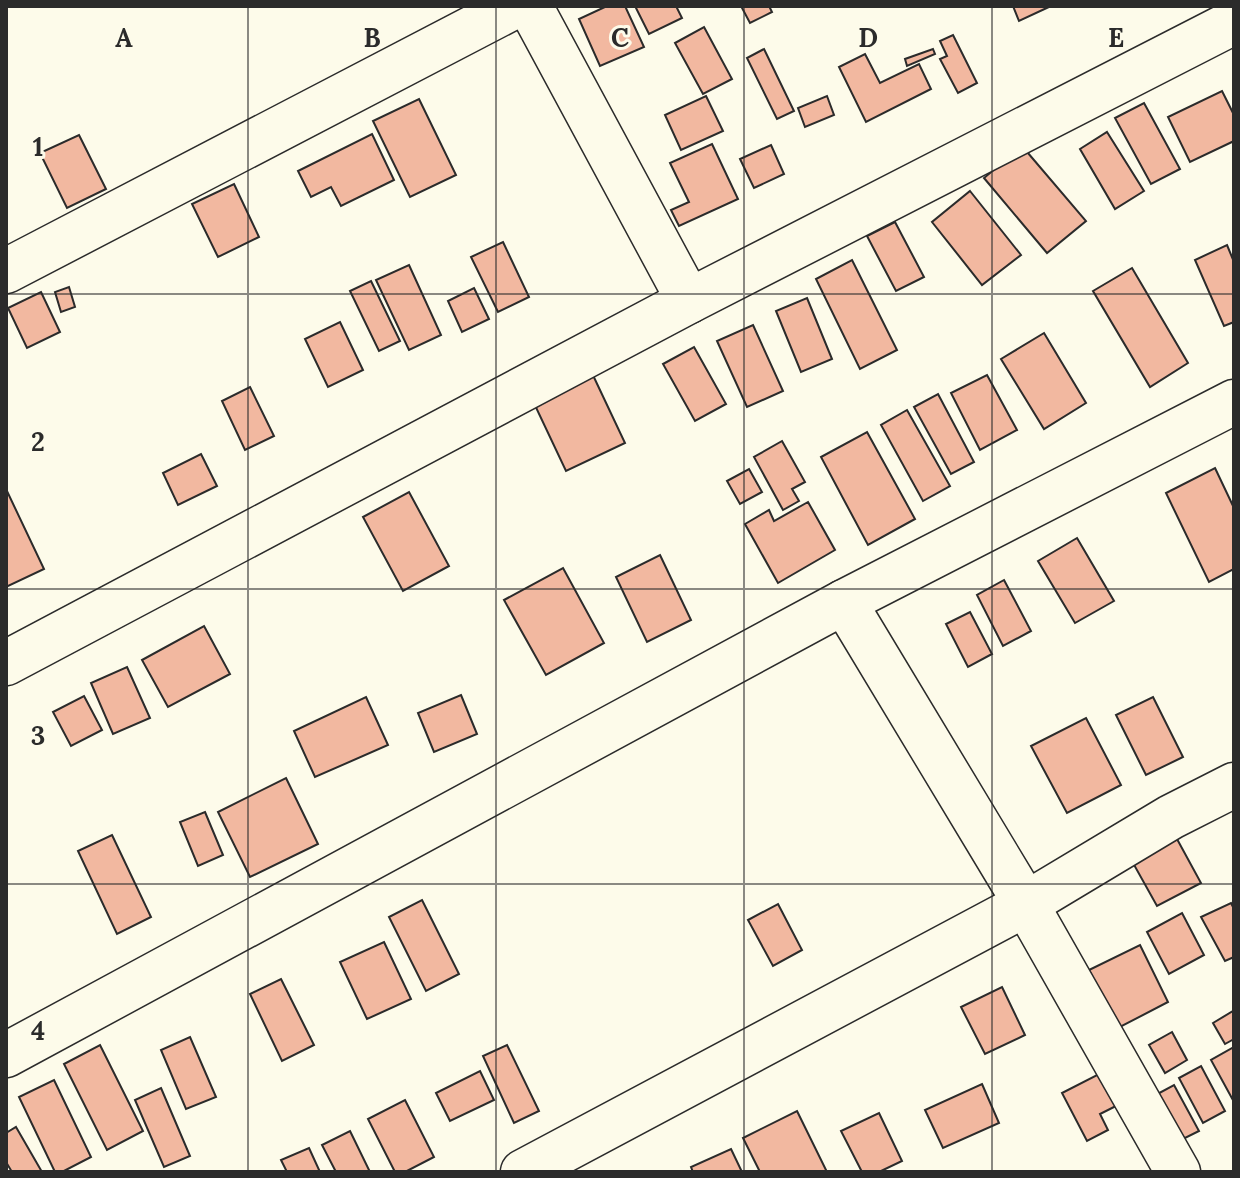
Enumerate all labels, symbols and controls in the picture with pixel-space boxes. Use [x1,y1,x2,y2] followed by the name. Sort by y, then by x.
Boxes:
[115,21,133,54] text: A
[363,21,381,54] text: B
[611,21,629,54] text: C
[858,21,878,54] text: D
[1108,21,1124,54] text: E
[33,130,43,163] text: 1
[31,425,45,458] text: 2
[31,719,45,752] text: 3
[31,1014,45,1047] text: 4

